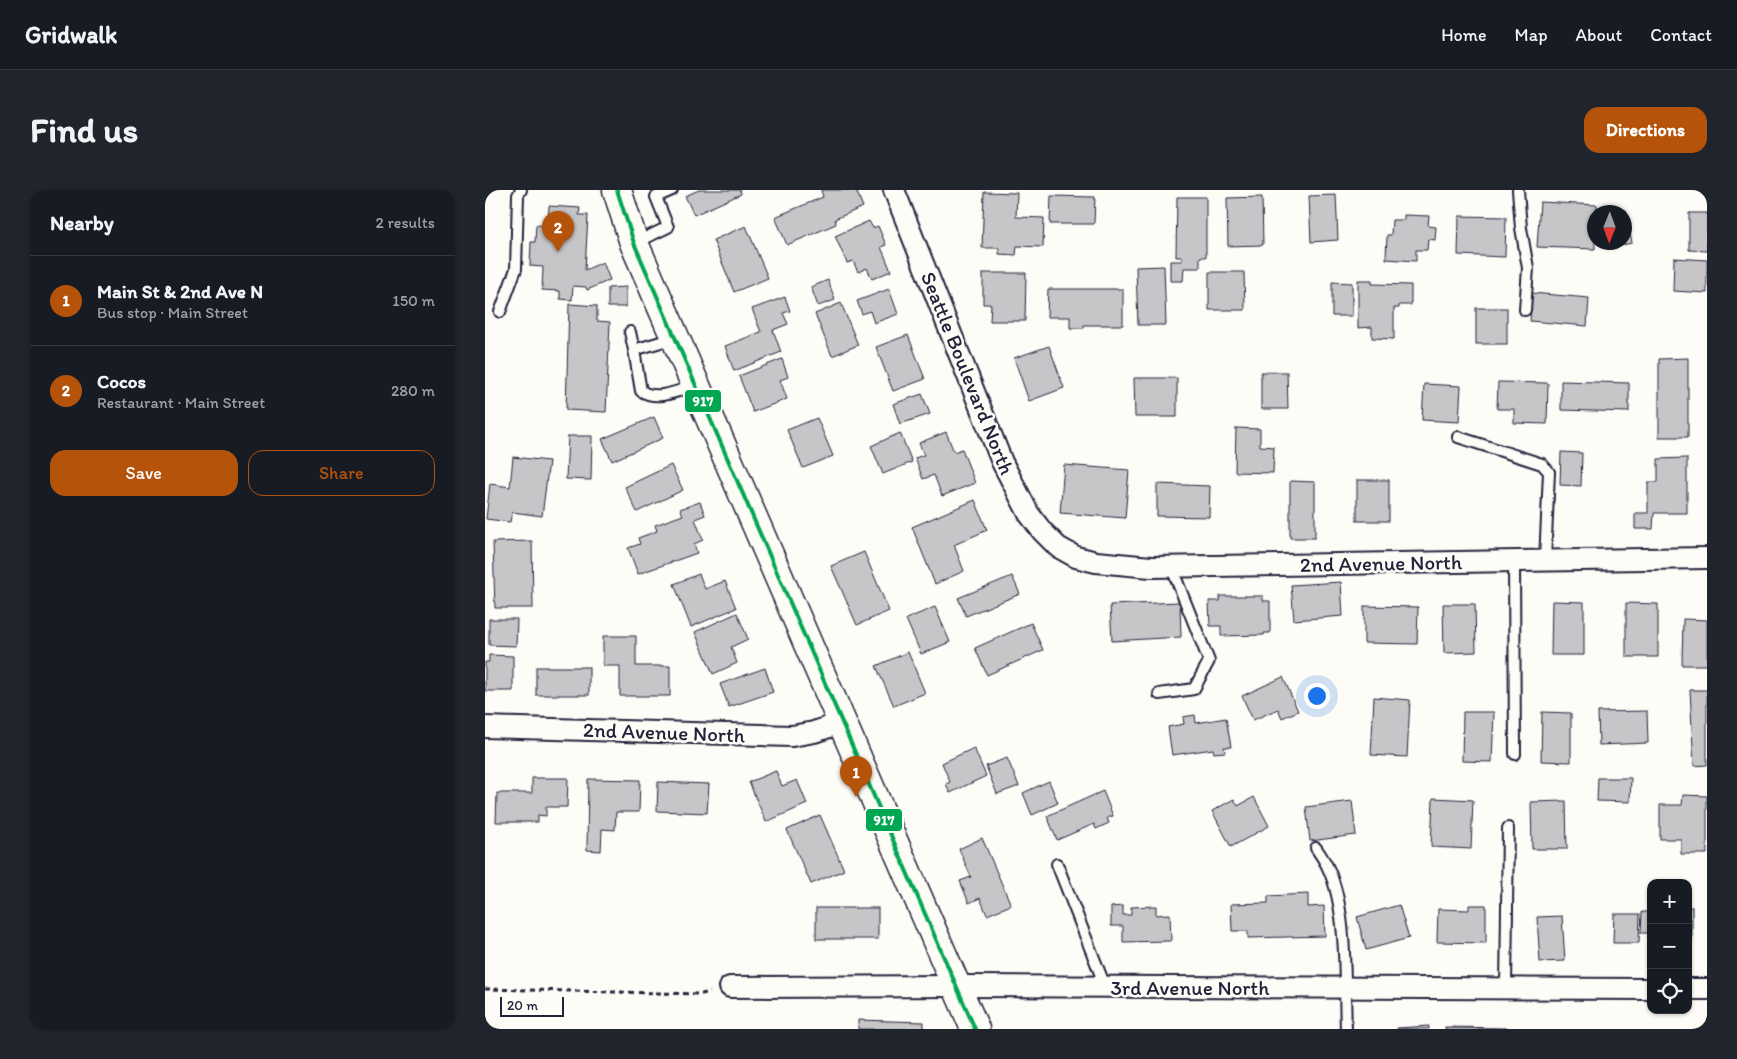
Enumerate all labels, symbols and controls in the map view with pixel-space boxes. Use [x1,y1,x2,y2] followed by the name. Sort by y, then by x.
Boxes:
[25,20,117,49] text: Gridwalk
[1441,24,1487,46] text: Home
[1515,24,1548,46] text: Map
[1576,24,1622,46] text: About
[1650,24,1712,46] text: Contact
[1584,107,1707,153] button: Directions
[30,109,138,151] text: Find us
[1587,205,1632,250] north arrow
[50,210,114,235] text: Nearby
[542,211,574,252] pin: 2
[375,213,435,232] text: 2 results
[916,268,1020,478] street label: Seattle Boulevard North
[97,280,263,303] text: Main St & 2nd Ave N
[62,291,70,310] text: 1
[392,291,435,310] text: 150 m
[97,303,248,322] text: Bus stop · Main Street
[97,370,146,393] text: Cocos
[62,381,70,400] text: 2
[391,381,435,400] text: 280 m
[684,389,722,413] line badge: 917
[97,393,265,412] text: Restaurant · Main Street
[693,393,713,410] text: 917
[50,450,238,496] button: Save
[248,450,435,496] button: Share
[1300,549,1463,577] street label: 2nd Avenue North
[1304,683,1330,709] your location
[582,717,746,747] street label: 2nd Avenue North
[840,756,872,797] pin: 1
[865,808,903,832] line badge: 917
[874,812,894,829] text: 917
[1647,879,1692,1014] map controls
[1647,879,1692,924] button: +
[1647,924,1692,969] button: −
[1647,969,1692,1014] button: locate
[1110,975,1270,1000] street label: 3rd Avenue North
[500,994,564,1017] scale bar
[507,997,538,1014] text: 20 m

